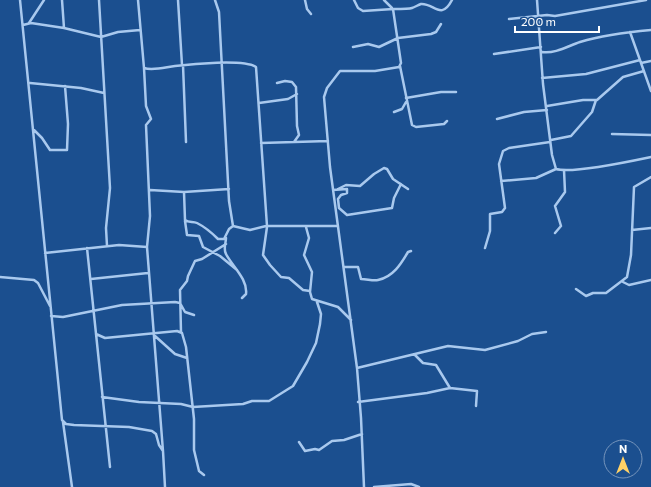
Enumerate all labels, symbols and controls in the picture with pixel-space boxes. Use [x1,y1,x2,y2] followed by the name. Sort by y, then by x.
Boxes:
[515,8,599,34] scale bar
[521,14,556,28] text: 200 m
[603,439,643,479] north arrow
[619,442,627,455] text: N

